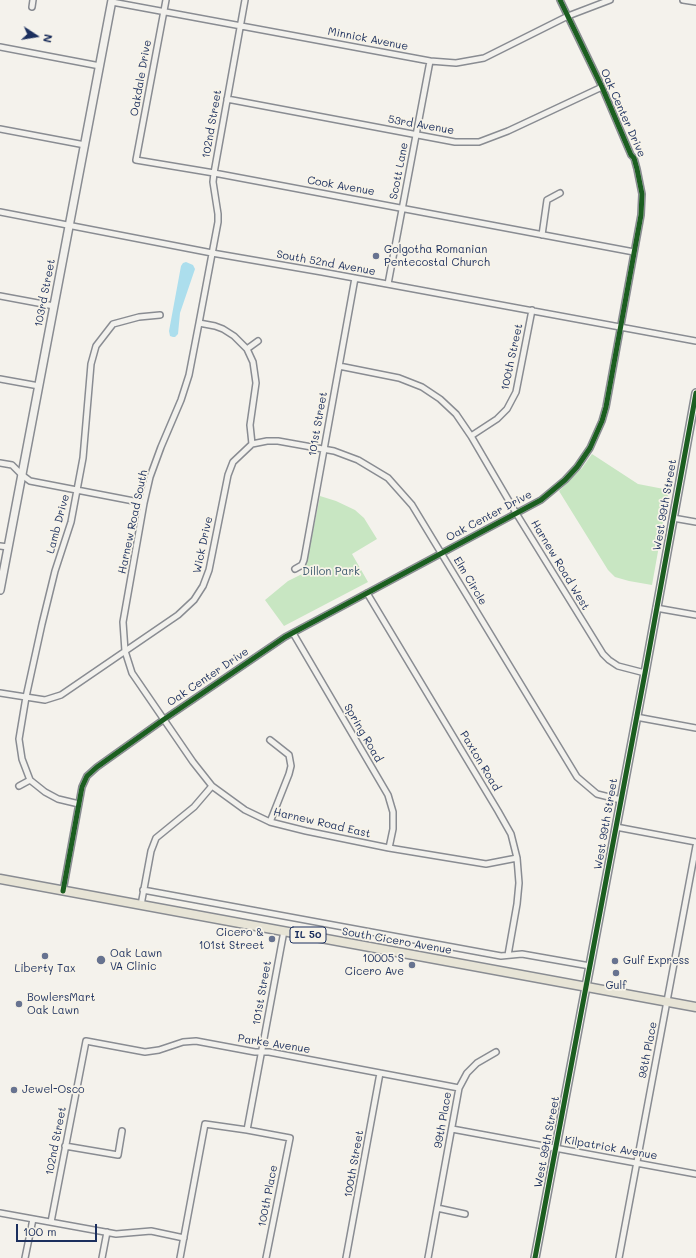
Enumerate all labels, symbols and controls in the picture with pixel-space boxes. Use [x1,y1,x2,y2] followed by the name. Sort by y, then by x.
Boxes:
[16,16,56,56] north arrow
[327,25,409,53] street label: Minnick Avenue
[40,33,56,44] text: N
[128,39,154,117] street label: Oakdale Drive
[598,67,648,159] street label: Oak Center Drive
[199,89,225,159] street label: 102nd Street
[387,113,455,137] street label: 53rd Avenue
[387,141,411,201] street label: Scott Lane
[306,174,376,198] street label: Cook Avenue
[384,243,490,269] place label: Golgotha Romanian Pentecostal Church
[275,248,377,278] street label: South 52nd Avenue
[371,251,381,261] marker: Golgotha Romanian Pentecostal Church
[32,258,58,328] street label: 103rd Street
[498,322,526,392] street label: 100th Street
[306,391,330,457] street label: 101st Street
[650,458,680,552] street label: West 99th Street
[116,469,150,575] street label: Harnew Road South
[444,488,534,544] street label: Oak Center Drive
[44,493,72,555] street label: Lamb Drive
[191,515,215,575] street label: Wick Drive
[528,518,592,612] street label: Harnew Road West
[450,554,490,608] street label: Elm Circle
[302,565,360,579] park label: Dillon Park
[165,645,251,709] street label: Oak Center Drive
[341,701,385,765] street label: Spring Road
[457,729,503,793] street label: Paxton Road
[591,777,621,871] street label: West 99th Street
[272,805,372,841] street label: Harnew Road East
[341,925,453,957] street label: South Cicero Avenue
[199,926,264,952] place label: Cicero & 101st Street
[290,927,326,943] road number: IL 50
[267,934,277,944] marker: Cicero & 101st Street
[110,947,162,973] place label: Oak Lawn VA Clinic
[40,951,50,961] marker: Liberty Tax
[345,952,404,978] place label: 10005 S Cicero Ave
[95,954,107,966] marker: Oak Lawn VA Clinic
[623,954,689,968] place label: Gulf Express
[610,956,620,966] marker: Gulf Express
[250,960,274,1026] street label: 101st Street
[407,960,417,970] marker: 10005 S Cicero Ave
[14,962,76,976] place label: Liberty Tax
[611,968,621,978] marker: Gulf
[605,979,627,993] place label: Gulf
[27,991,95,1017] place label: BowlersMart Oak Lawn
[14,999,24,1009] marker: BowlersMart Oak Lawn
[636,1021,660,1079] street label: 98th Place
[237,1032,311,1056] street label: Parke Avenue
[22,1083,85,1097] place label: Jewel-Osco
[9,1085,19,1095] marker: Jewel-Osco
[432,1091,454,1149] street label: 99th Place
[532,1095,562,1189] street label: West 99th Street
[43,1106,69,1176] street label: 102nd Street
[342,1129,366,1199] street label: 100th Street
[564,1133,658,1163] street label: Kilpatrick Avenue
[256,1164,280,1228] street label: 100th Place
[18,1216,99,1242] scale bar
[23,1223,57,1239] text: 100 m

